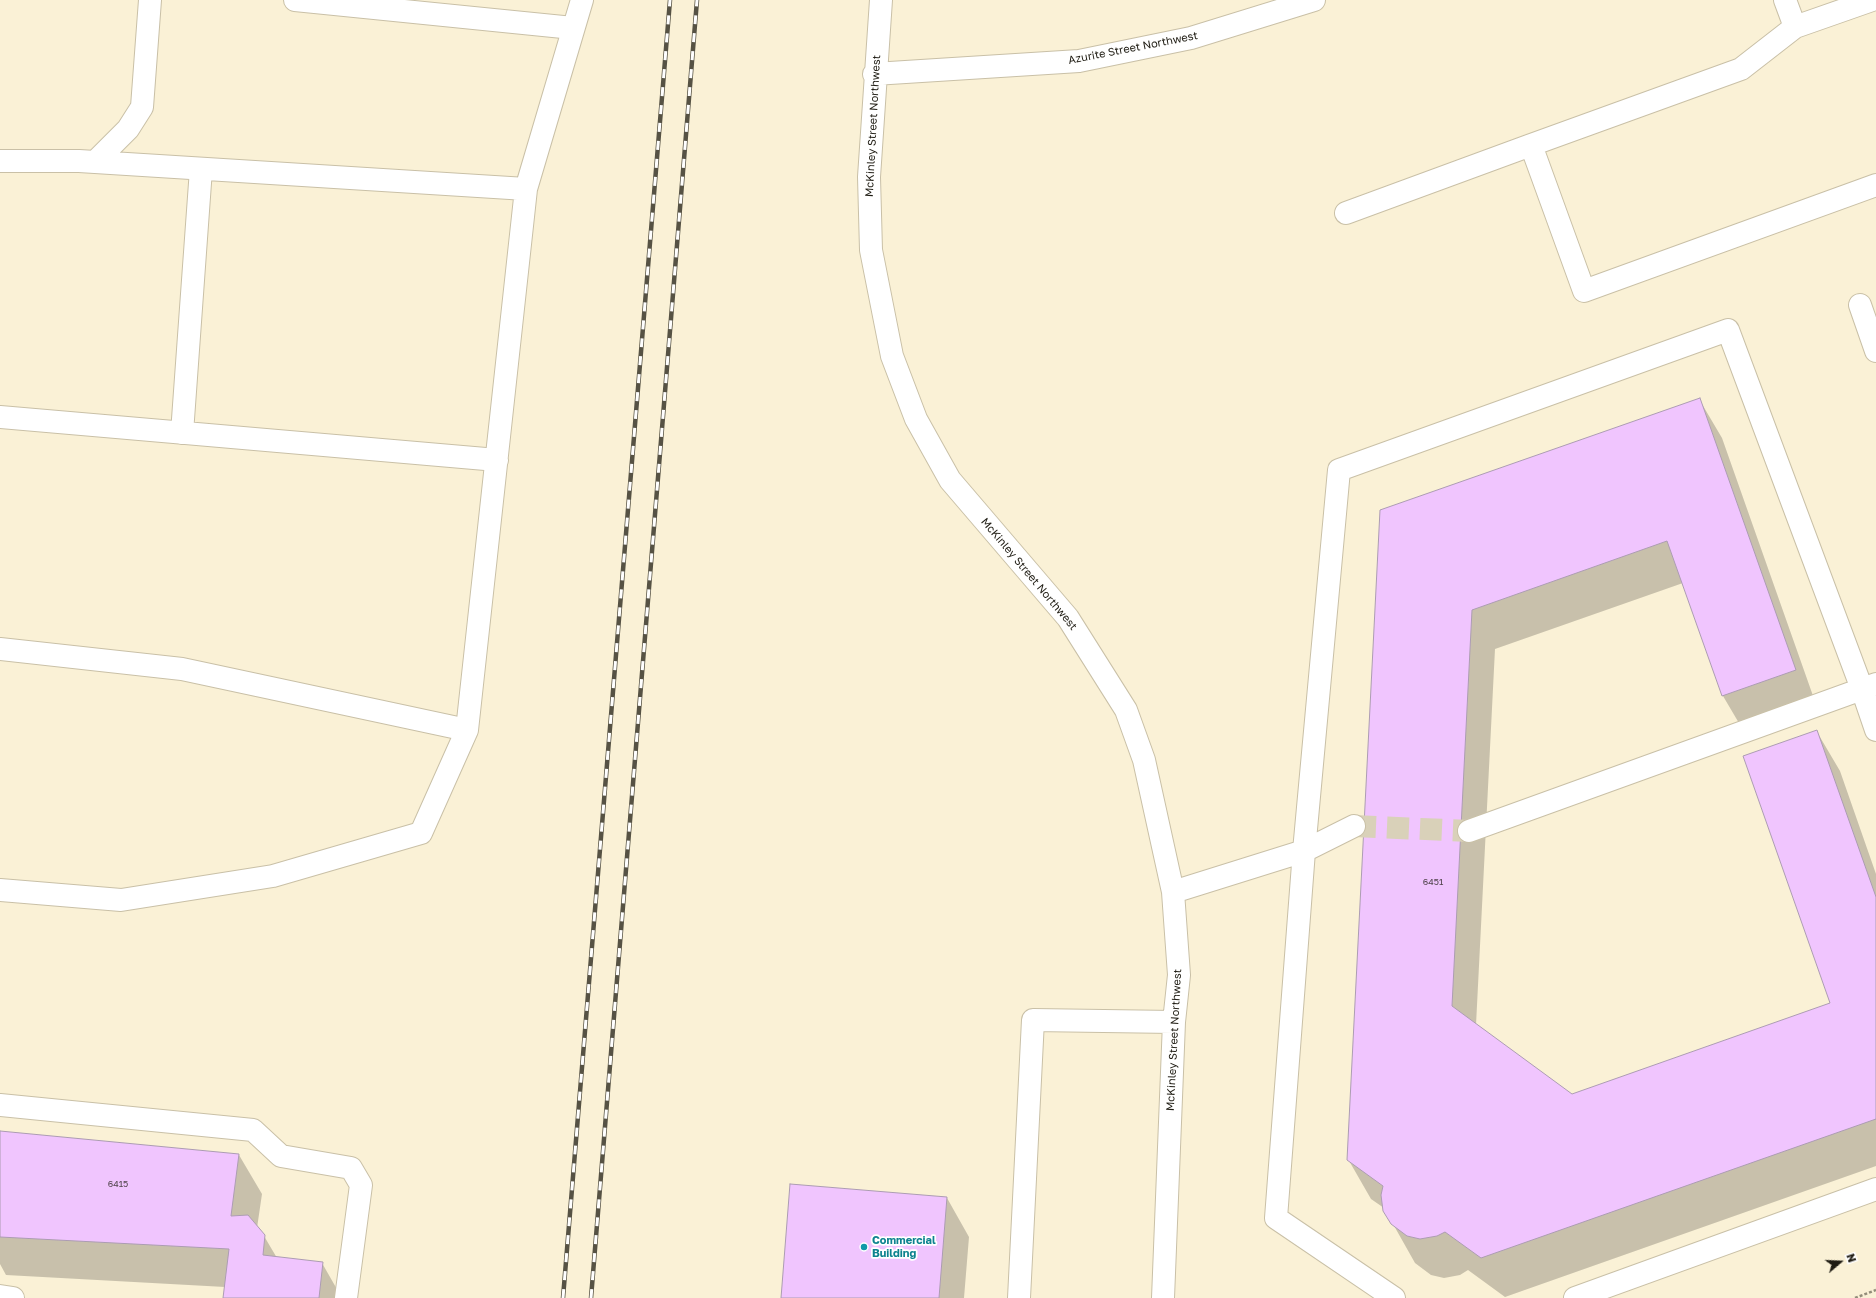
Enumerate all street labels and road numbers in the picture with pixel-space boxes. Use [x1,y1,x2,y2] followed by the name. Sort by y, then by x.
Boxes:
[1067,29,1199,67] street label: Azurite Street Northwest
[863,55,883,197] street label: McKinley Street Northwest
[978,515,1080,633] street label: McKinley Street Northwest
[1164,969,1184,1111] street label: McKinley Street Northwest

